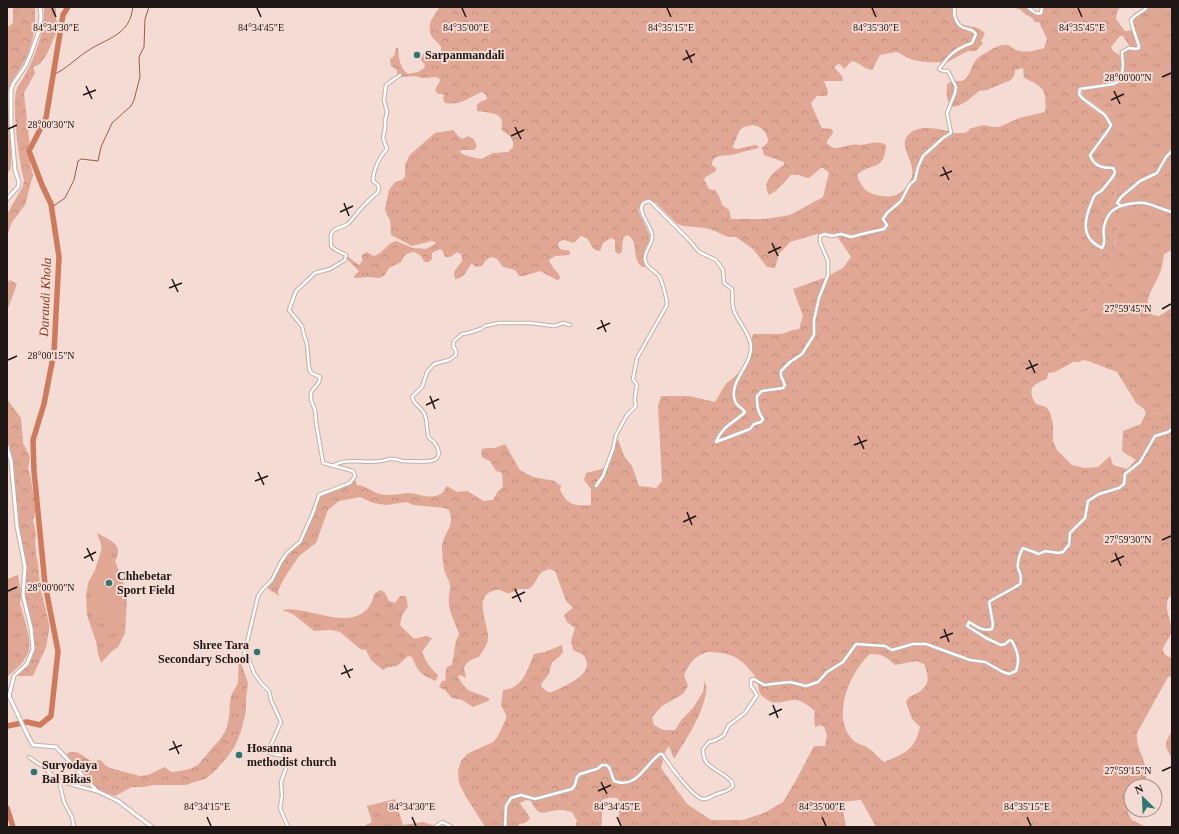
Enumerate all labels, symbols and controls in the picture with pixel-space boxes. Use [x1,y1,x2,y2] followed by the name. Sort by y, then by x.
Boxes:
[33,22,79,33] text: 84°34'30"E
[238,22,284,33] text: 84°34'45"E
[443,22,489,33] text: 84°35'00"E
[648,22,694,33] text: 84°35'15"E
[853,22,899,33] text: 84°35'30"E
[1059,22,1105,33] text: 84°35'45"E
[425,48,505,62] place label: Sarpanmandali
[412,50,422,60] marker: Sarpanmandali
[1104,72,1152,83] text: 28°00'00"N
[27,119,75,130] text: 28°00'30"N
[36,257,54,338] water label: Daraudi Khola
[1104,303,1152,314] text: 27°59'45"N
[27,350,75,361] text: 28°00'15"N
[1104,534,1152,545] text: 27°59'30"N
[117,569,175,597] place label: Chhebetar Sport Field
[104,578,114,588] marker: Chhebetar Sport Field
[27,582,75,593] text: 28°00'00"N
[158,638,250,666] place label: Shree Tara Secondary School
[252,647,262,657] marker: Shree Tara Secondary School
[247,741,337,769] place label: Hosanna methodist church
[234,750,244,760] marker: Hosanna methodist church
[42,758,97,786] place label: Suryodaya Bal Bikas
[1104,765,1152,776] text: 27°59'15"N
[29,767,39,777] marker: Suryodaya Bal Bikas
[1123,778,1163,818] north arrow
[1133,782,1145,796] text: N
[184,801,230,812] text: 84°34'15"E
[389,801,435,812] text: 84°34'30"E
[594,801,640,812] text: 84°34'45"E
[799,801,845,812] text: 84°35'00"E
[1004,801,1050,812] text: 84°35'15"E

